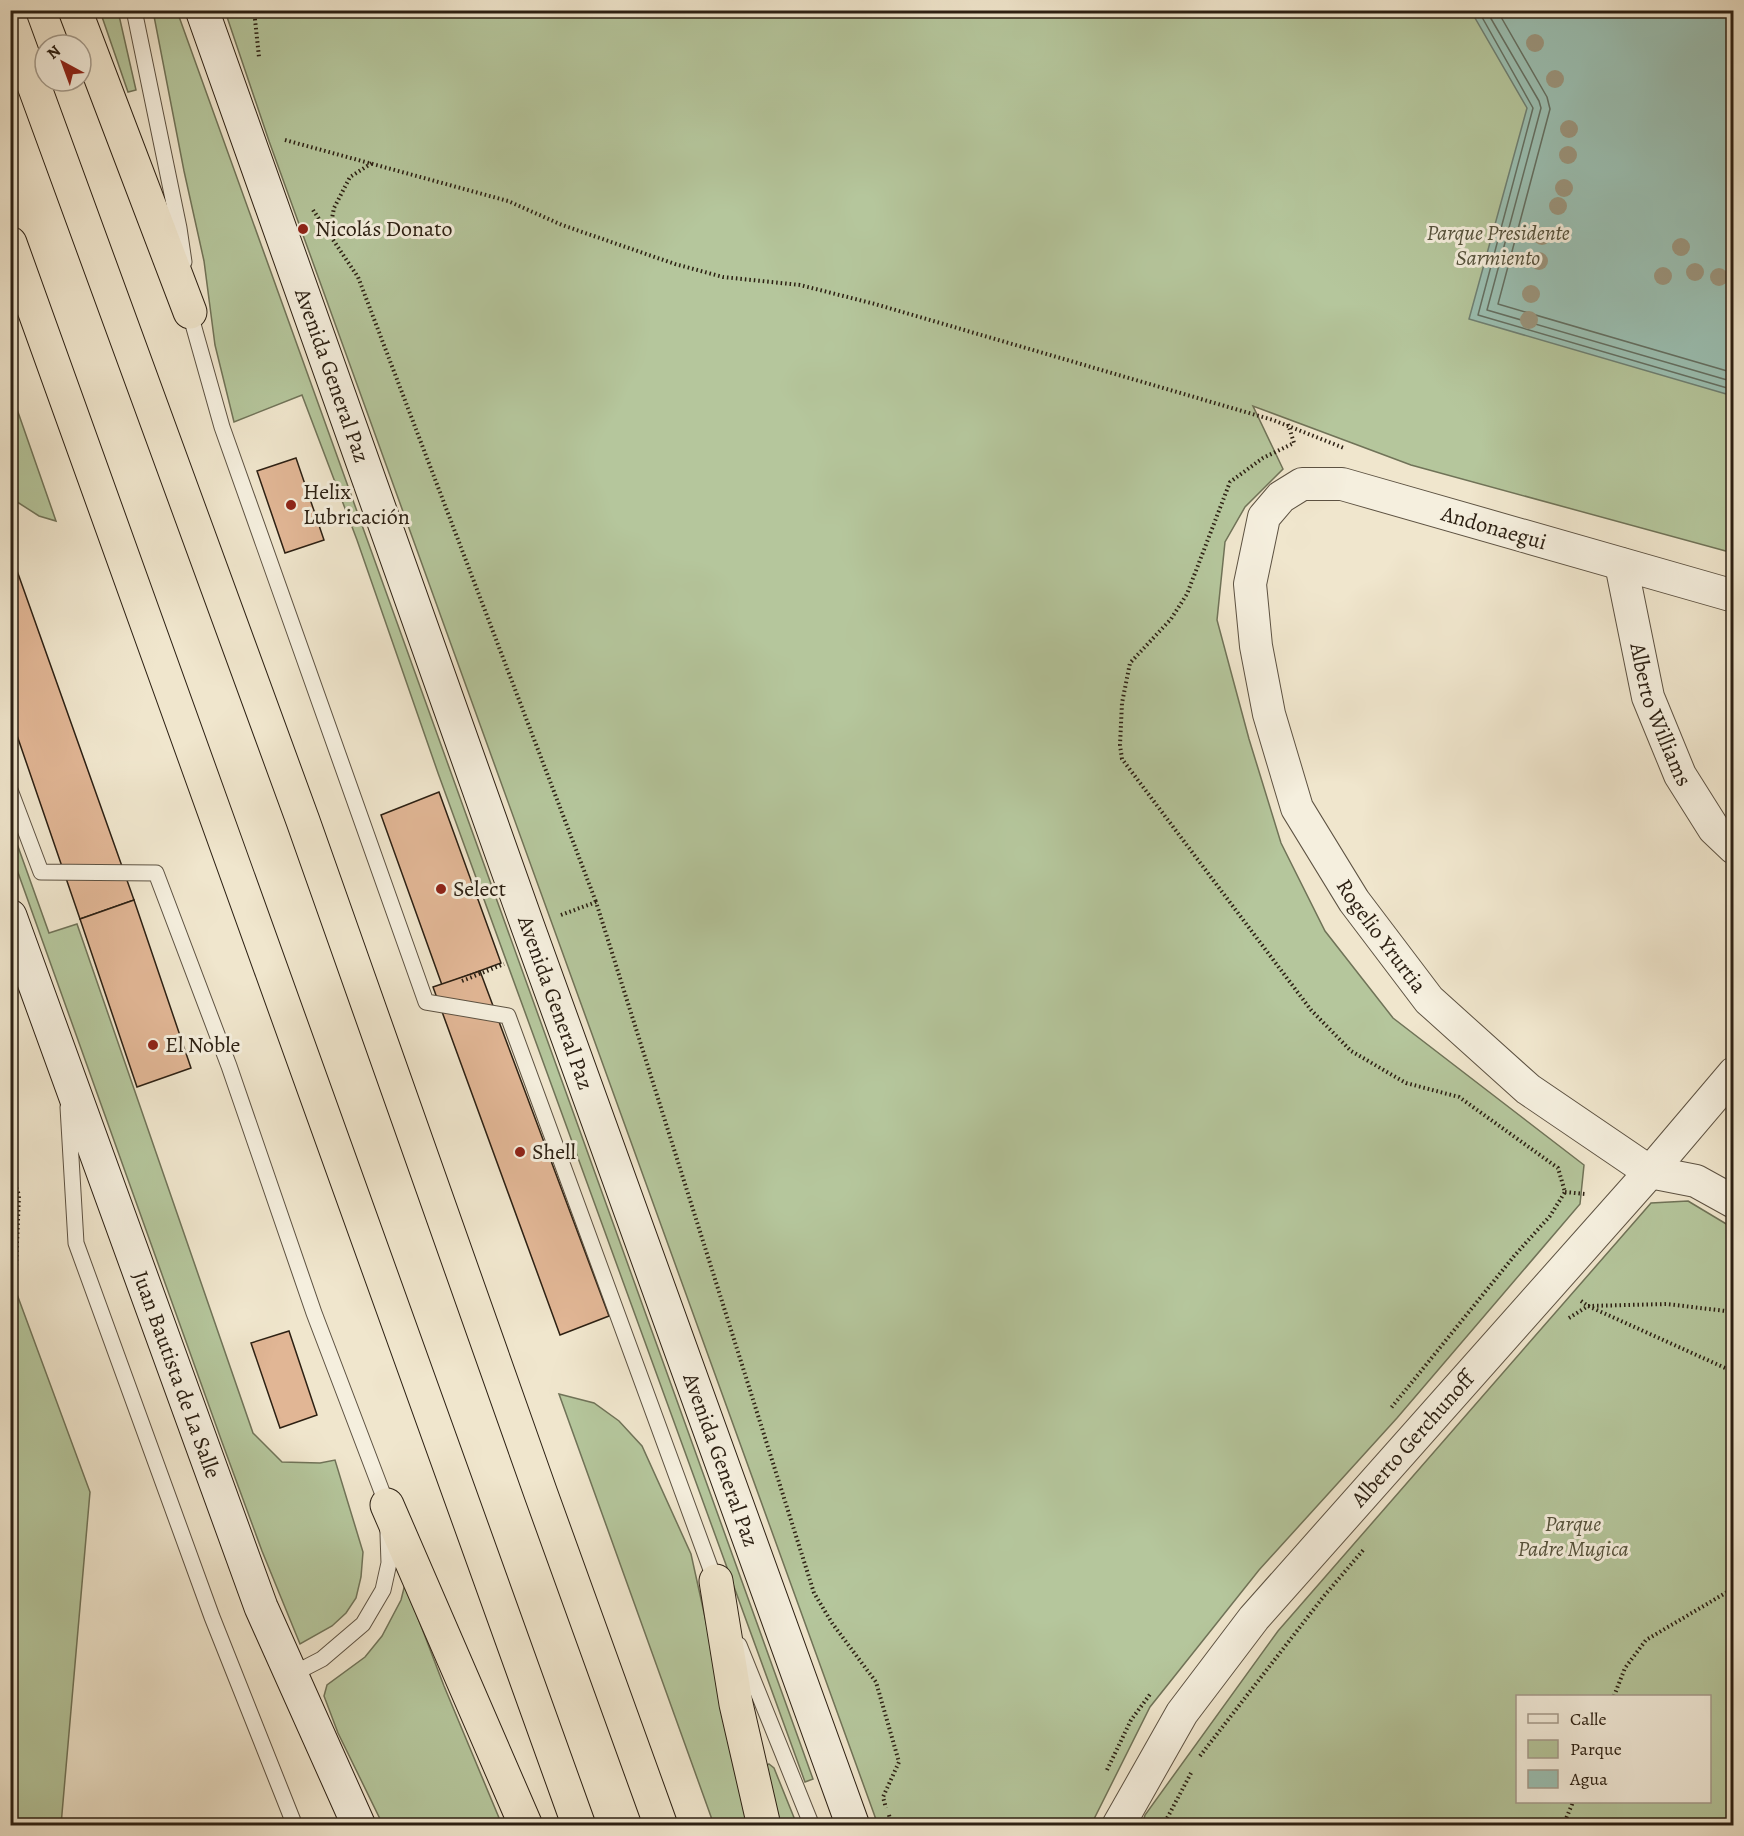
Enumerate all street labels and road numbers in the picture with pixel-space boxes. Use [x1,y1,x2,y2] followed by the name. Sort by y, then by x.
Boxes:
[287,284,377,467] street label: Avenida General Paz
[1437,498,1550,557] street label: Andonaegui
[1622,639,1699,792] street label: Alberto Williams
[1329,873,1434,1000] street label: Rogelio Yrurtia
[510,911,601,1094] street label: Avenida General Paz
[125,1267,228,1483] street label: Juan Bautista de La Salle
[1344,1363,1483,1514] street label: Alberto Gerchunoff
[675,1368,766,1551] street label: Avenida General Paz

